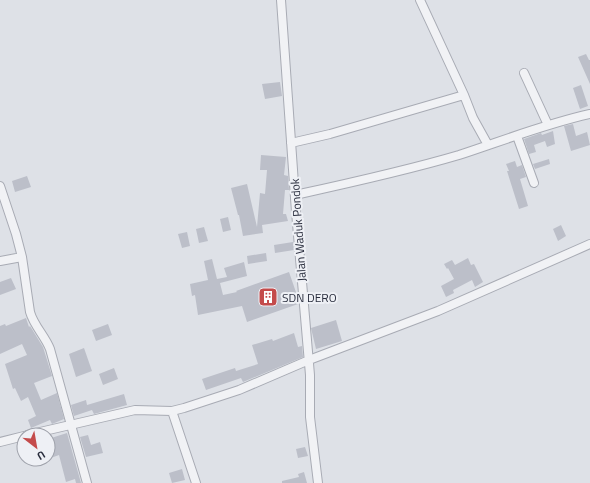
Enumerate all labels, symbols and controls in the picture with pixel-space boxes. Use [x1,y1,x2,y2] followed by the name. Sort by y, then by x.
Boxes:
[285,178,311,282] street label: Jalan Waduk Pondok
[257,286,279,308] building icon: SDN DERO
[282,288,337,307] place label: SDN DERO
[16,427,56,467] north arrow
[34,447,48,464] text: U

